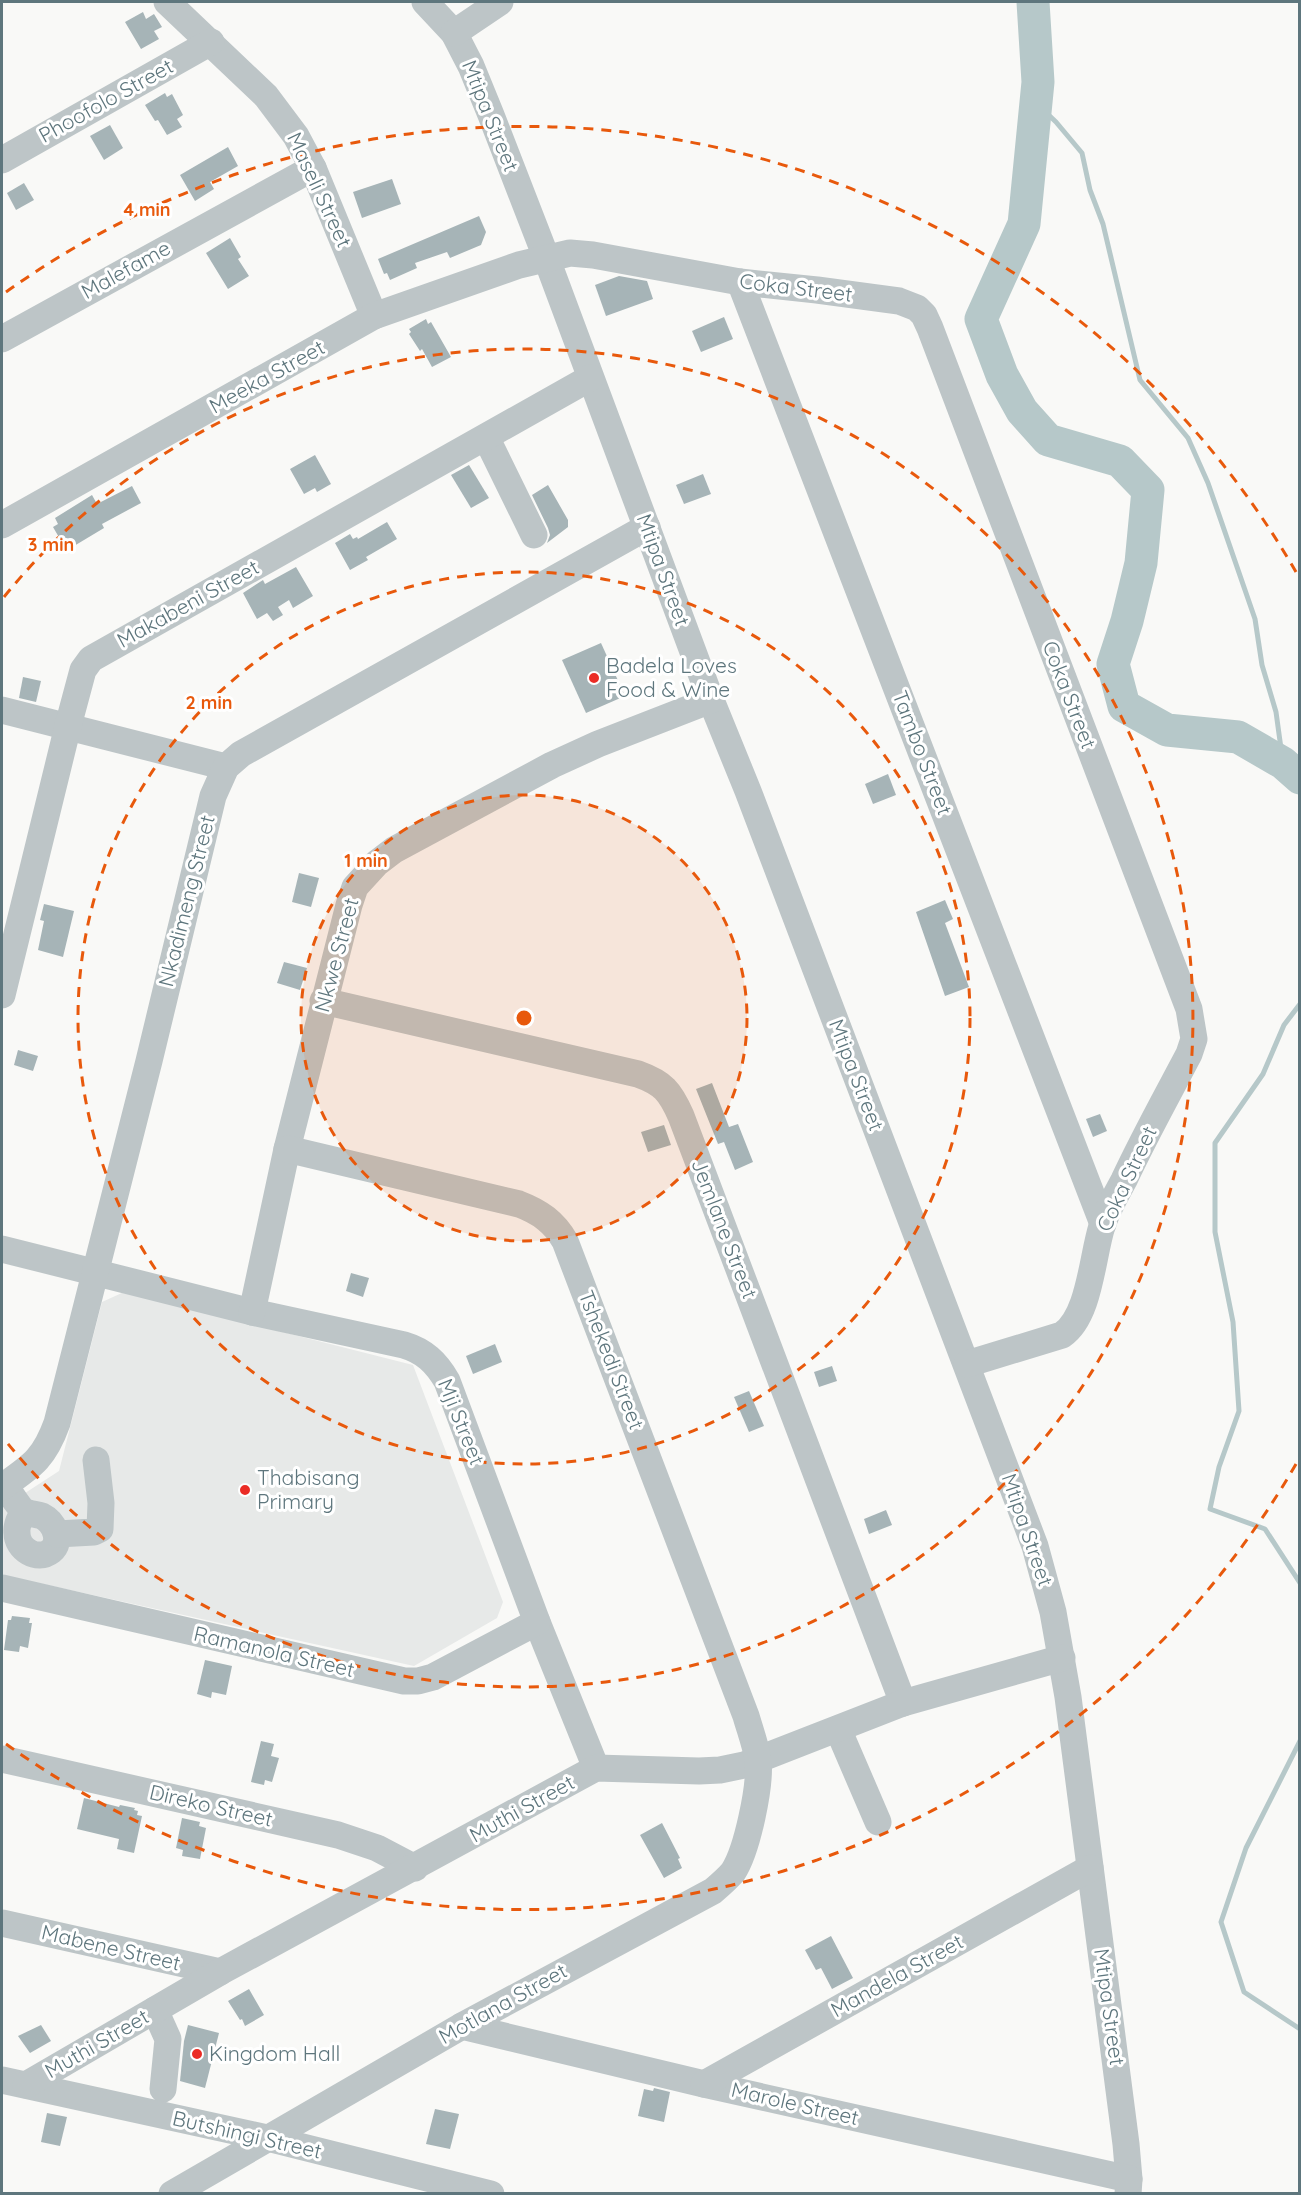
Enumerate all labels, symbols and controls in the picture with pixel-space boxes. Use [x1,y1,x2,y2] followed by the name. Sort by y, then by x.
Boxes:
[34,52,177,148] street label: Phoofolo Street
[457,56,525,175] street label: Mtipa Street
[282,128,358,251] street label: Maseli Street
[123,198,171,221] text: 4 min
[76,234,175,304] street label: Malefame
[738,267,854,307] street label: Coka Street
[204,334,329,419] street label: Meeka Street
[632,510,696,629] street label: Mtipa Street
[28,533,74,556] text: 3 min
[112,553,263,653] street label: Makabeni Street
[1037,637,1102,752] street label: Coka Street
[606,652,737,702] place label: Badela Loves Food & Wine
[587,671,601,685] marker: Badela Loves Food & Wine
[887,687,959,818] street label: Tambo Street
[186,691,232,714] text: 2 min
[152,812,220,989] street label: Nkadimeng Street
[344,849,388,872] text: 1 min
[308,895,364,1015] street label: Nkwe Street
[514,1008,534,1028] centre of rings
[824,1015,890,1134] street label: Mtipa Street
[1090,1122,1162,1235] street label: Coka Street
[686,1155,764,1302] street label: Jemlane Street
[573,1286,650,1433] street label: Tshekedi Street
[433,1375,491,1469] street label: Mji Street
[257,1464,360,1514] place label: Thabisang Primary
[997,1470,1059,1589] street label: Mtipa Street
[238,1483,252,1497] marker: Thabisang Primary
[191,1620,357,1682] street label: Ramanola Street
[464,1769,579,1848] street label: Muthi Street
[147,1778,275,1832] street label: Direko Street
[39,1918,183,1976] street label: Mabene Street
[826,1928,967,2022] street label: Mandela Street
[1089,1947,1131,2067] street label: Mtipa Street
[434,1957,571,2049] street label: Motlana Street
[40,2003,153,2083] street label: Muthi Street
[209,2040,340,2066] place label: Kingdom Hall
[190,2047,204,2061] marker: Kingdom Hall
[729,2076,861,2130] street label: Marole Street
[170,2104,324,2164] street label: Butshingi Street

